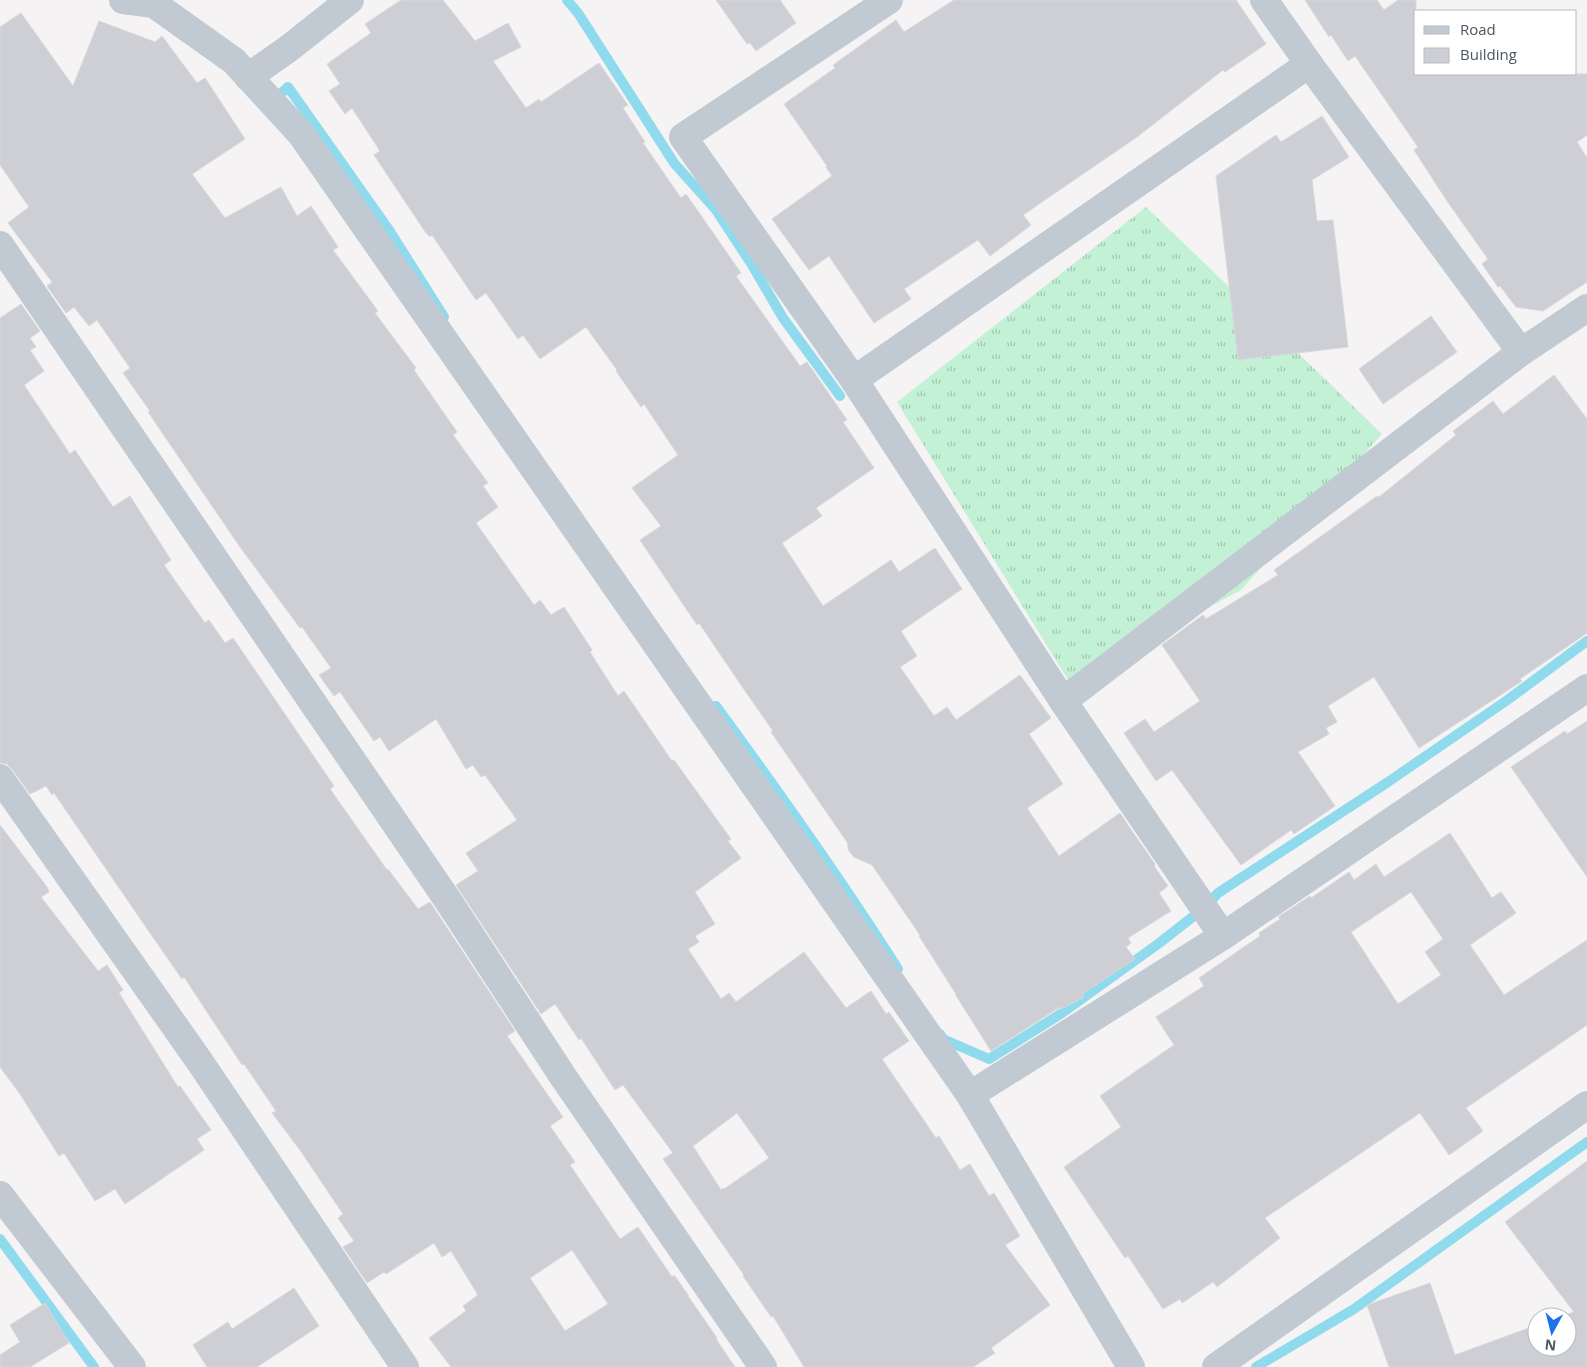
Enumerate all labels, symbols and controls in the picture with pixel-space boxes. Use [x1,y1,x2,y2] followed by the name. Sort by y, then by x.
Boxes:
[1414,10,1577,75] legend
[1460,19,1496,39] text: Road
[1460,44,1517,64] text: Building
[1527,1307,1577,1357] north arrow
[1544,1335,1557,1356] text: N

